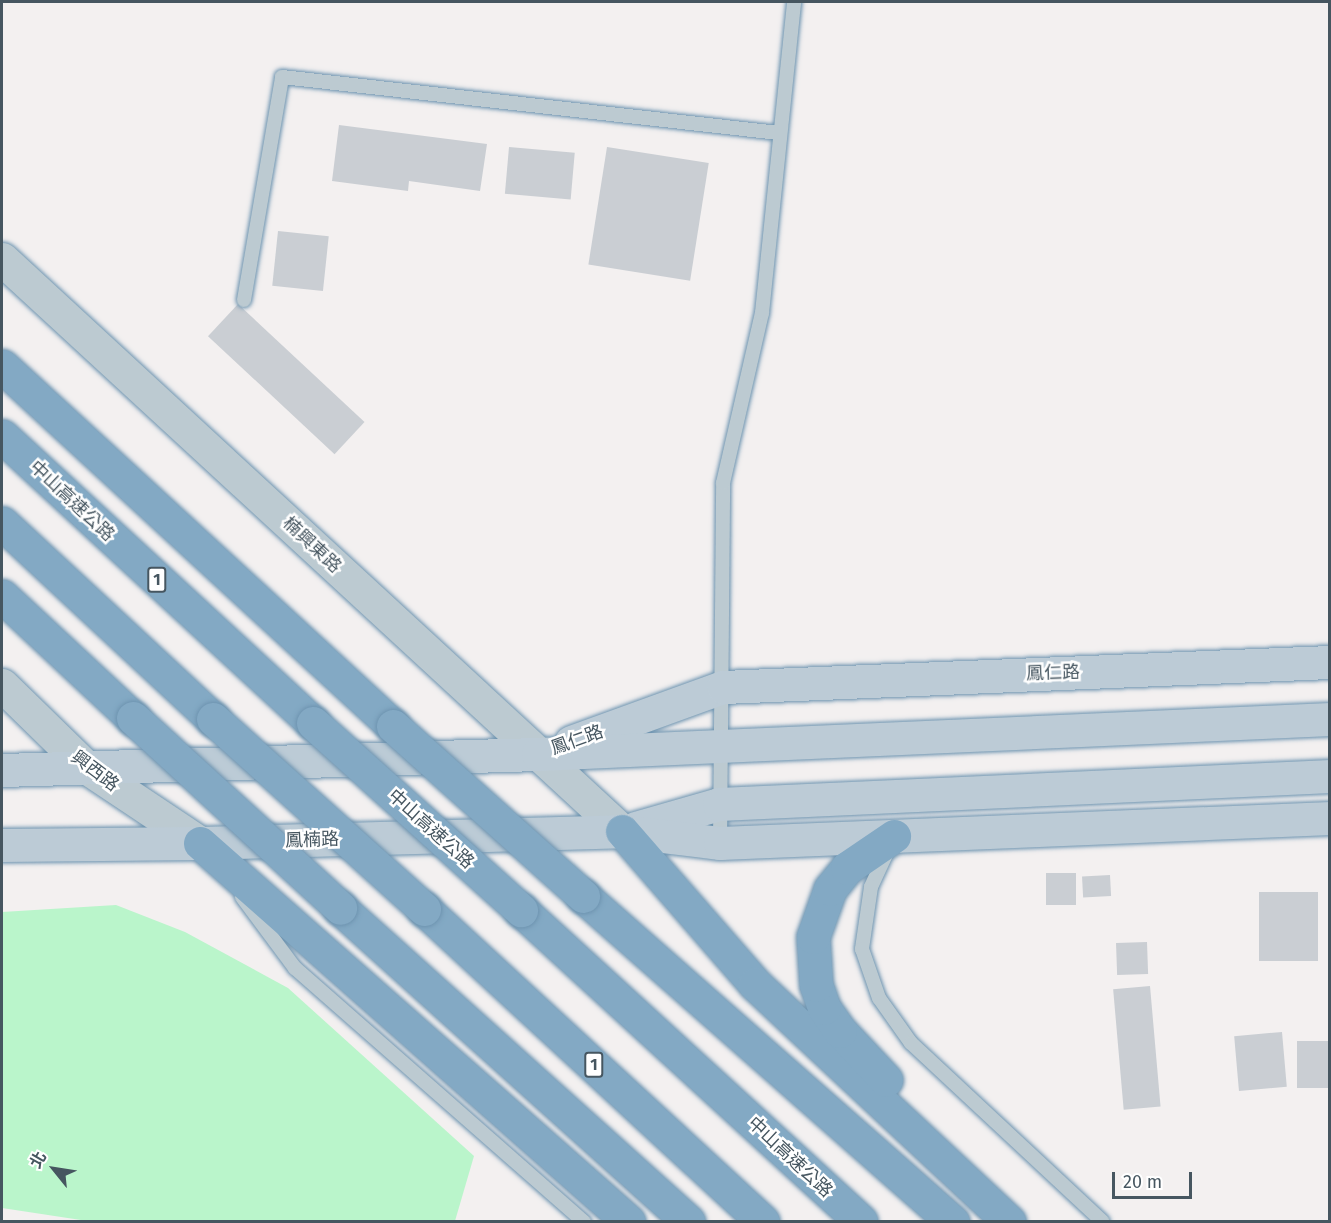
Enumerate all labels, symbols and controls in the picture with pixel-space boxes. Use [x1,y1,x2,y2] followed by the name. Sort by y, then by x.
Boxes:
[25,456,119,546] street label: 中山高速公路
[278,513,346,577] street label: 楠興東路
[146,567,168,593] road number: 1
[1026,661,1080,685] street label: 鳳仁路
[548,721,606,759] street label: 鳳仁路
[67,746,123,796] street label: 興西路
[384,785,478,873] street label: 中山高速公路
[285,828,339,852] street label: 鳳楠路
[584,1052,604,1078] road number: 1
[743,1112,837,1202] street label: 中山高速公路
[24,1139,84,1199] north arrow
[26,1148,50,1171] text: 北
[1115,1160,1194,1198] scale bar
[1123,1171,1162,1193] text: 20 m

